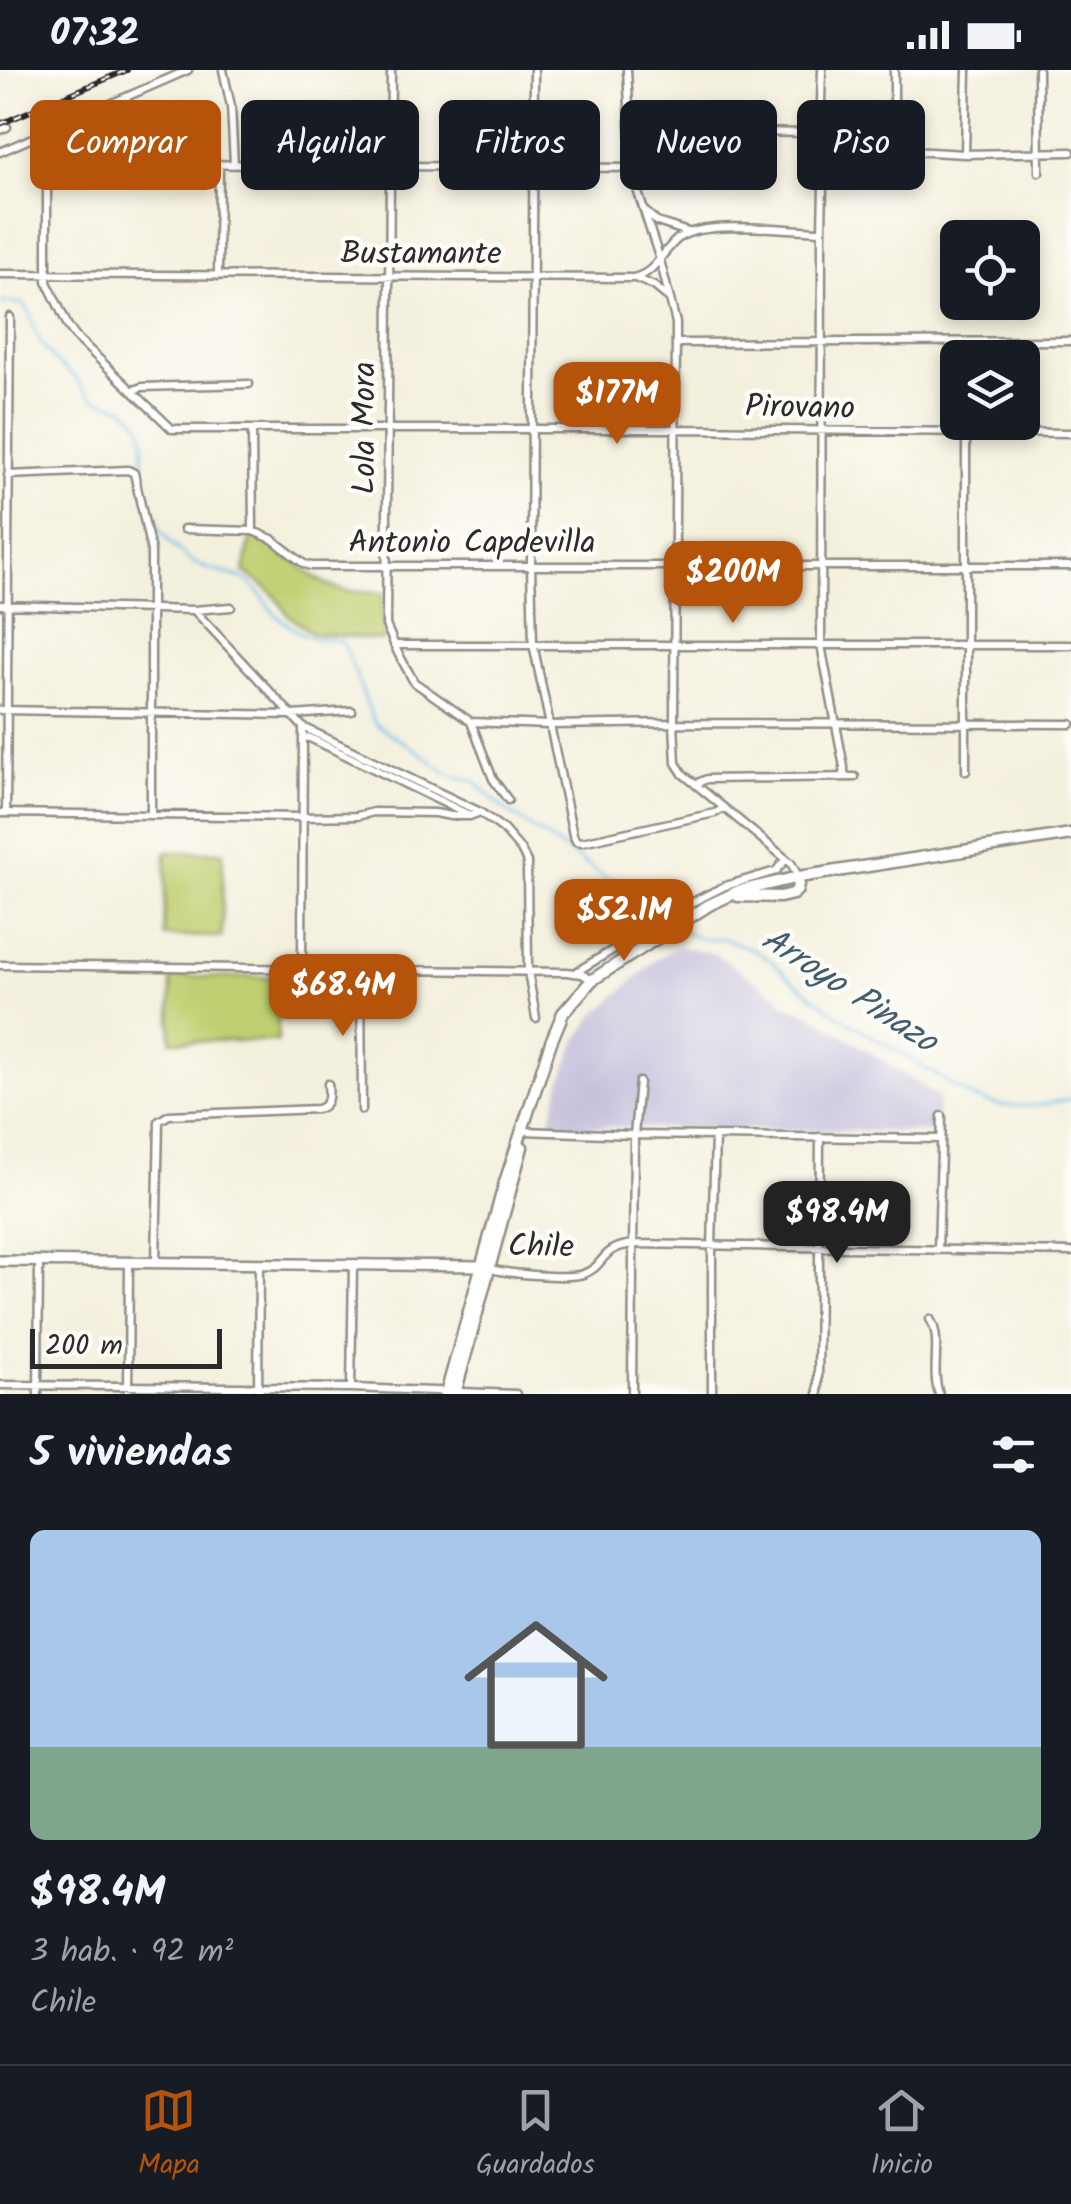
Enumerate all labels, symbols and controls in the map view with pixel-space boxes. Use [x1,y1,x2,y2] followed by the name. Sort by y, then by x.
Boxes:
[50,5,140,65] text: 07:32
[30,100,221,190] chip: Comprar
[241,100,419,190] chip: Alquilar
[439,100,600,190] chip: Filtros
[620,100,777,190] chip: Nuevo
[797,100,925,190] chip: Piso
[940,220,1040,440] map controls
[940,220,1040,320] button: locate
[340,229,502,280] street label: Bustamante
[940,340,1040,440] button: layers
[340,362,391,495] street label: Lola Mora
[547,362,687,447] pin: $177M
[575,369,659,420] text: $177M
[744,382,855,435] street label: Pirovano
[348,518,596,569] street label: Antonio Capdevilla
[663,541,803,626] pin: $200M
[686,548,780,599] text: $200M
[543,879,705,964] pin: $52.1M
[576,886,672,937] text: $52.1M
[749,913,950,1071] water label: Arroyo Pinazo
[262,954,424,1039] pin: $68.4M
[291,961,395,1012] text: $68.4M
[756,1181,918,1266] pin: $98.4M
[785,1188,889,1239] text: $98.4M
[507,1221,574,1274] street label: Chile
[30,1324,222,1368] scale bar
[45,1324,123,1369] text: 200 m
[30,1421,232,1488] text: 5 viviendas
[986,1427,1041,1482] icon: filters
[446,1595,626,1775] icon: home
[30,1860,166,1927] text: $98.4M
[30,1927,233,1978] text: 3 hab. · 92 m²
[30,1978,96,2029] text: Chile
[138,2083,200,2188] tab: Mapa
[476,2083,595,2188] tab: Guardados
[871,2083,933,2188] tab: Inicio

